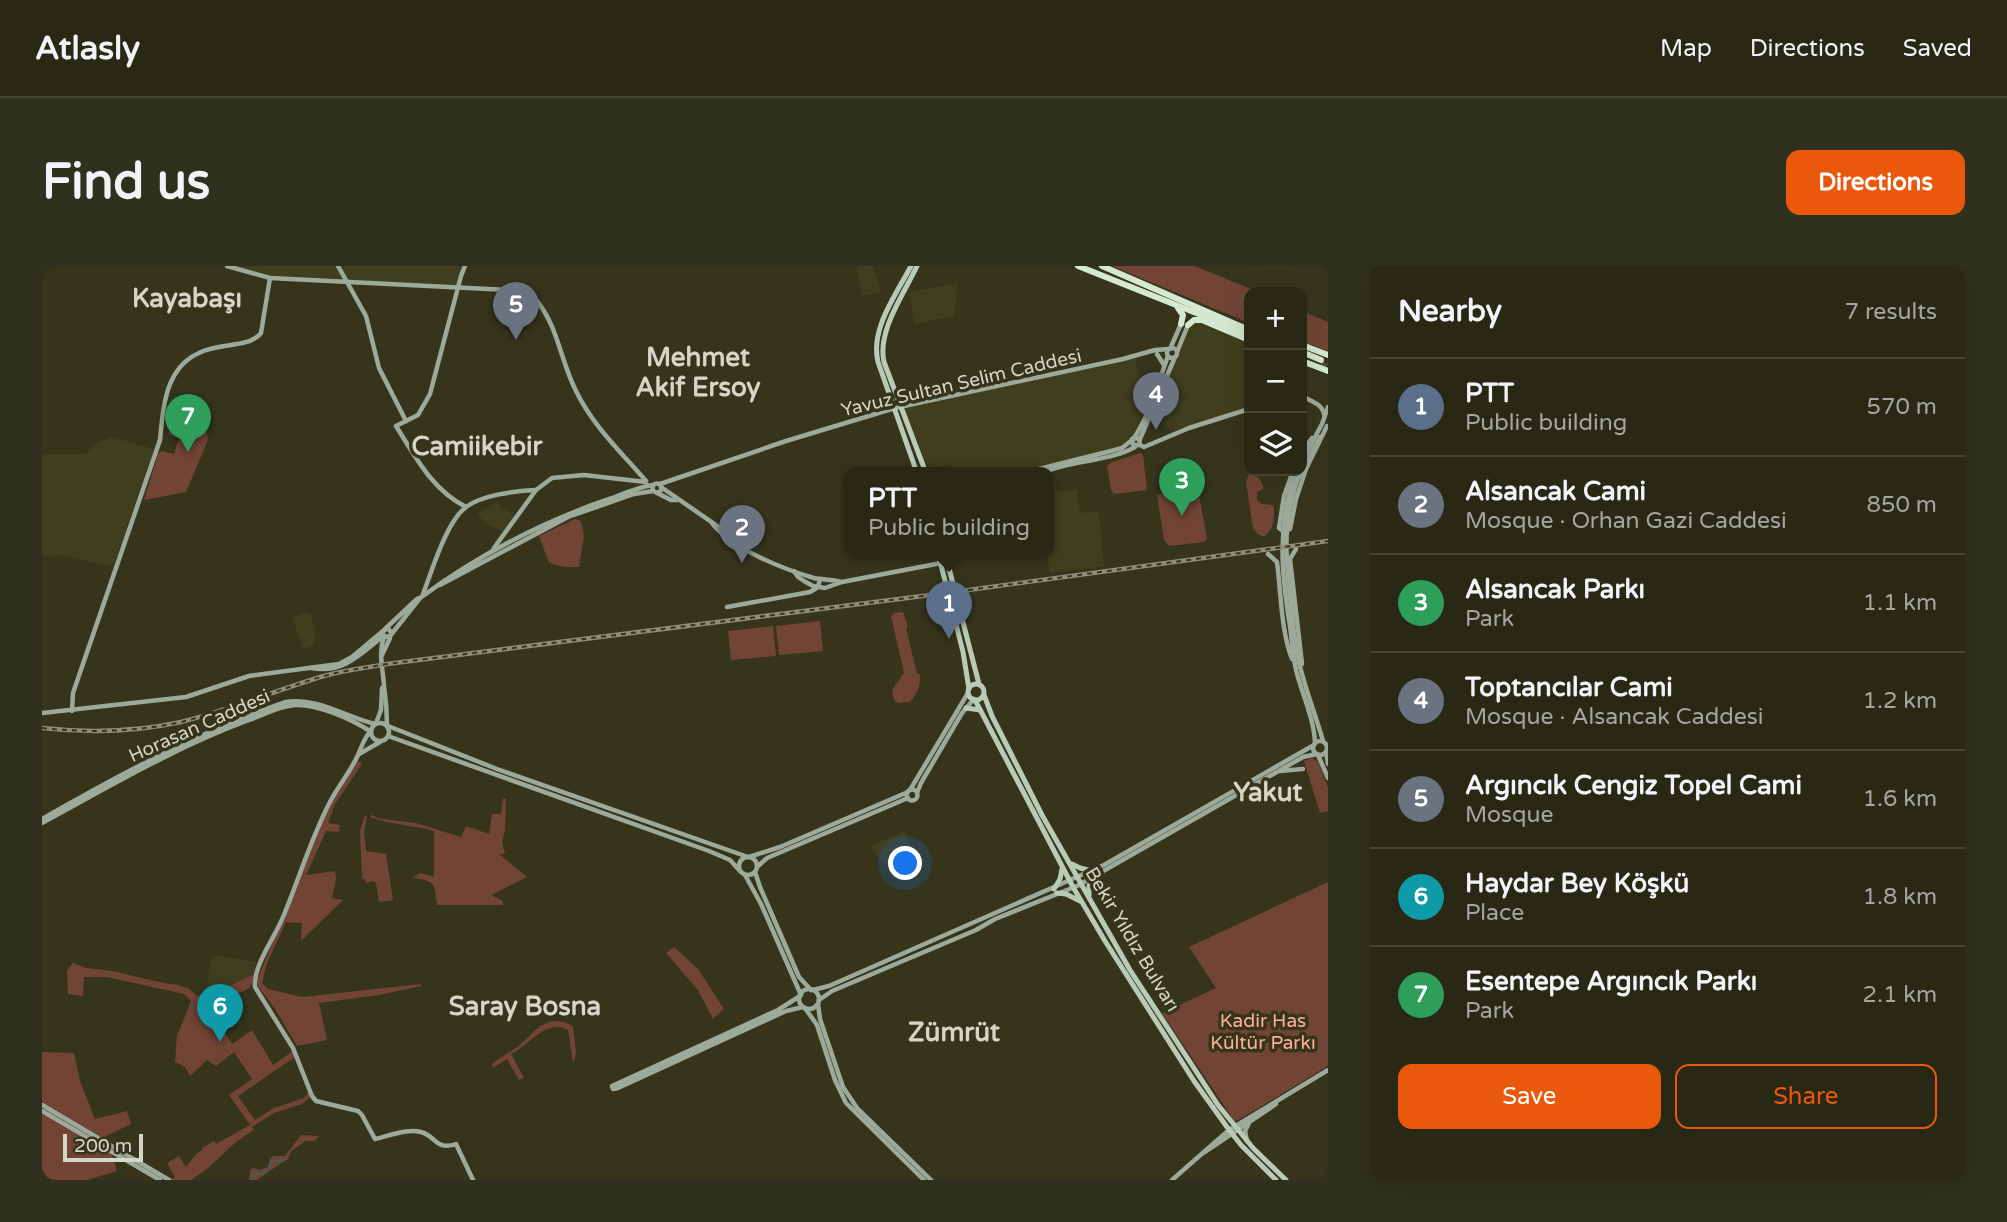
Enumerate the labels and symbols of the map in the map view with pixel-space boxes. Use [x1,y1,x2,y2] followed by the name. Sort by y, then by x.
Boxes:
[493,282,539,340] pin: 5
[132,283,242,314] district label: Kayabaşı
[635,342,761,403] district label: Mehmet Akif Ersoy
[839,345,1084,421] street label: Yavuz Sultan Selim Caddesi
[1133,372,1179,430] pin: 4
[165,394,211,452] pin: 7
[412,431,544,462] district label: Camiikebir
[1159,458,1205,516] pin: 3
[719,505,765,563] pin: 2
[926,581,972,639] pin: 1
[125,685,273,767] street label: Horasan Caddesi
[1233,777,1303,808] district label: Yakut
[888,846,922,880] your location
[1080,863,1184,1016] street label: Bekir Yıldız Bulvarı
[197,984,243,1042] pin: 6
[449,991,601,1022] district label: Saray Bosna
[1210,1010,1316,1054] park label: Kadir Has Kültür Parkı
[908,1017,1000,1048] district label: Zümrüt
[63,1131,144,1163] scale bar

